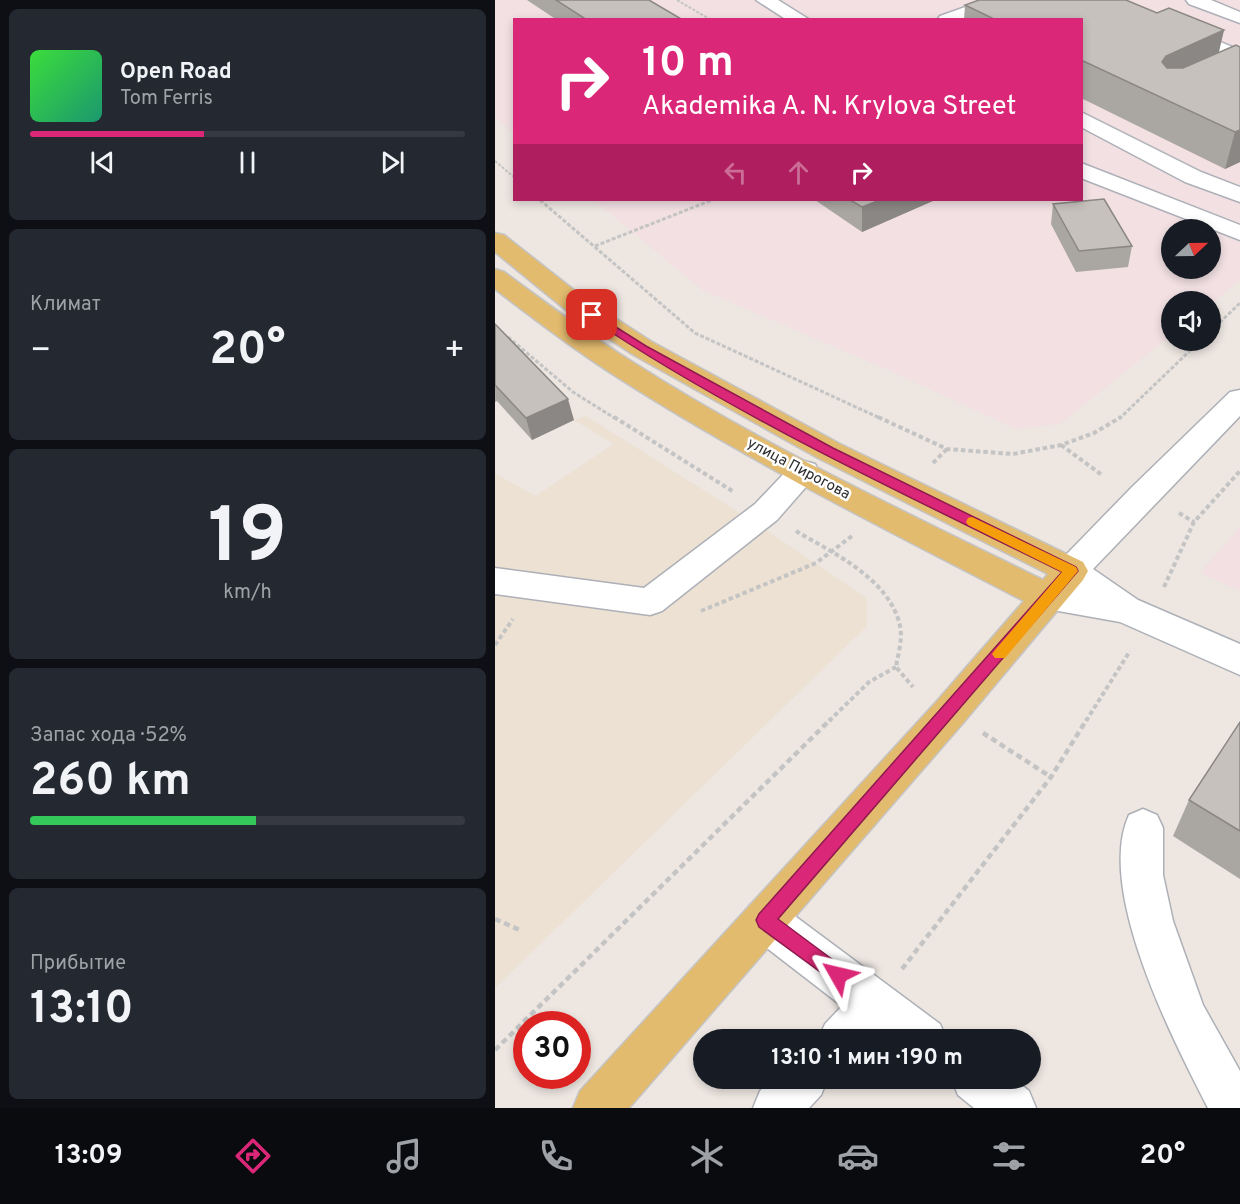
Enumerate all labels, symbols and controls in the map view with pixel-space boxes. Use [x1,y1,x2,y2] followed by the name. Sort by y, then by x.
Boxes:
[642,38,734,91] text: 10 m
[543,42,621,120] icon: right
[120,59,232,86] text: Open Road
[120,86,213,112] text: Tom Ferris
[642,90,1017,124] text: Akademika A. N. Krylova Street
[86,146,119,179] icon: previous
[231,146,264,179] icon: pause
[376,146,409,179] icon: next
[719,156,752,189] icon: left
[782,156,815,189] icon: ahead
[845,156,878,189] icon: right
[1161,219,1221,279] north arrow
[1161,219,1221,351] map controls
[566,289,617,340] pin
[1161,291,1221,351] button: sound
[30,292,101,318] text: Климат
[575,298,608,331] icon: arrive
[210,323,285,380] text: 20°
[30,331,51,373] text: −
[444,331,465,373] text: +
[743,434,853,505] street label: улица Пирогова
[208,491,287,590] text: 19
[223,580,272,606] text: km/h
[30,723,187,749] text: Запас хода · 52%
[30,754,191,811] text: 260 km
[806,943,870,1007] position arrow
[30,951,126,977] text: Прибытие
[30,982,134,1039] text: 13:10
[513,1011,591,1089] speed limit sign: 30
[771,1045,963,1072] text: 13:10 · 1 мин · 190 m
[232,1135,274,1177] icon: directions
[383,1135,425,1177] icon: music
[535,1135,577,1177] icon: phone
[686,1135,728,1177] icon: climate
[837,1135,879,1177] icon: car
[988,1135,1030,1177] icon: filters
[55,1139,123,1173] text: 13:09
[1140,1139,1185,1173] text: 20°

